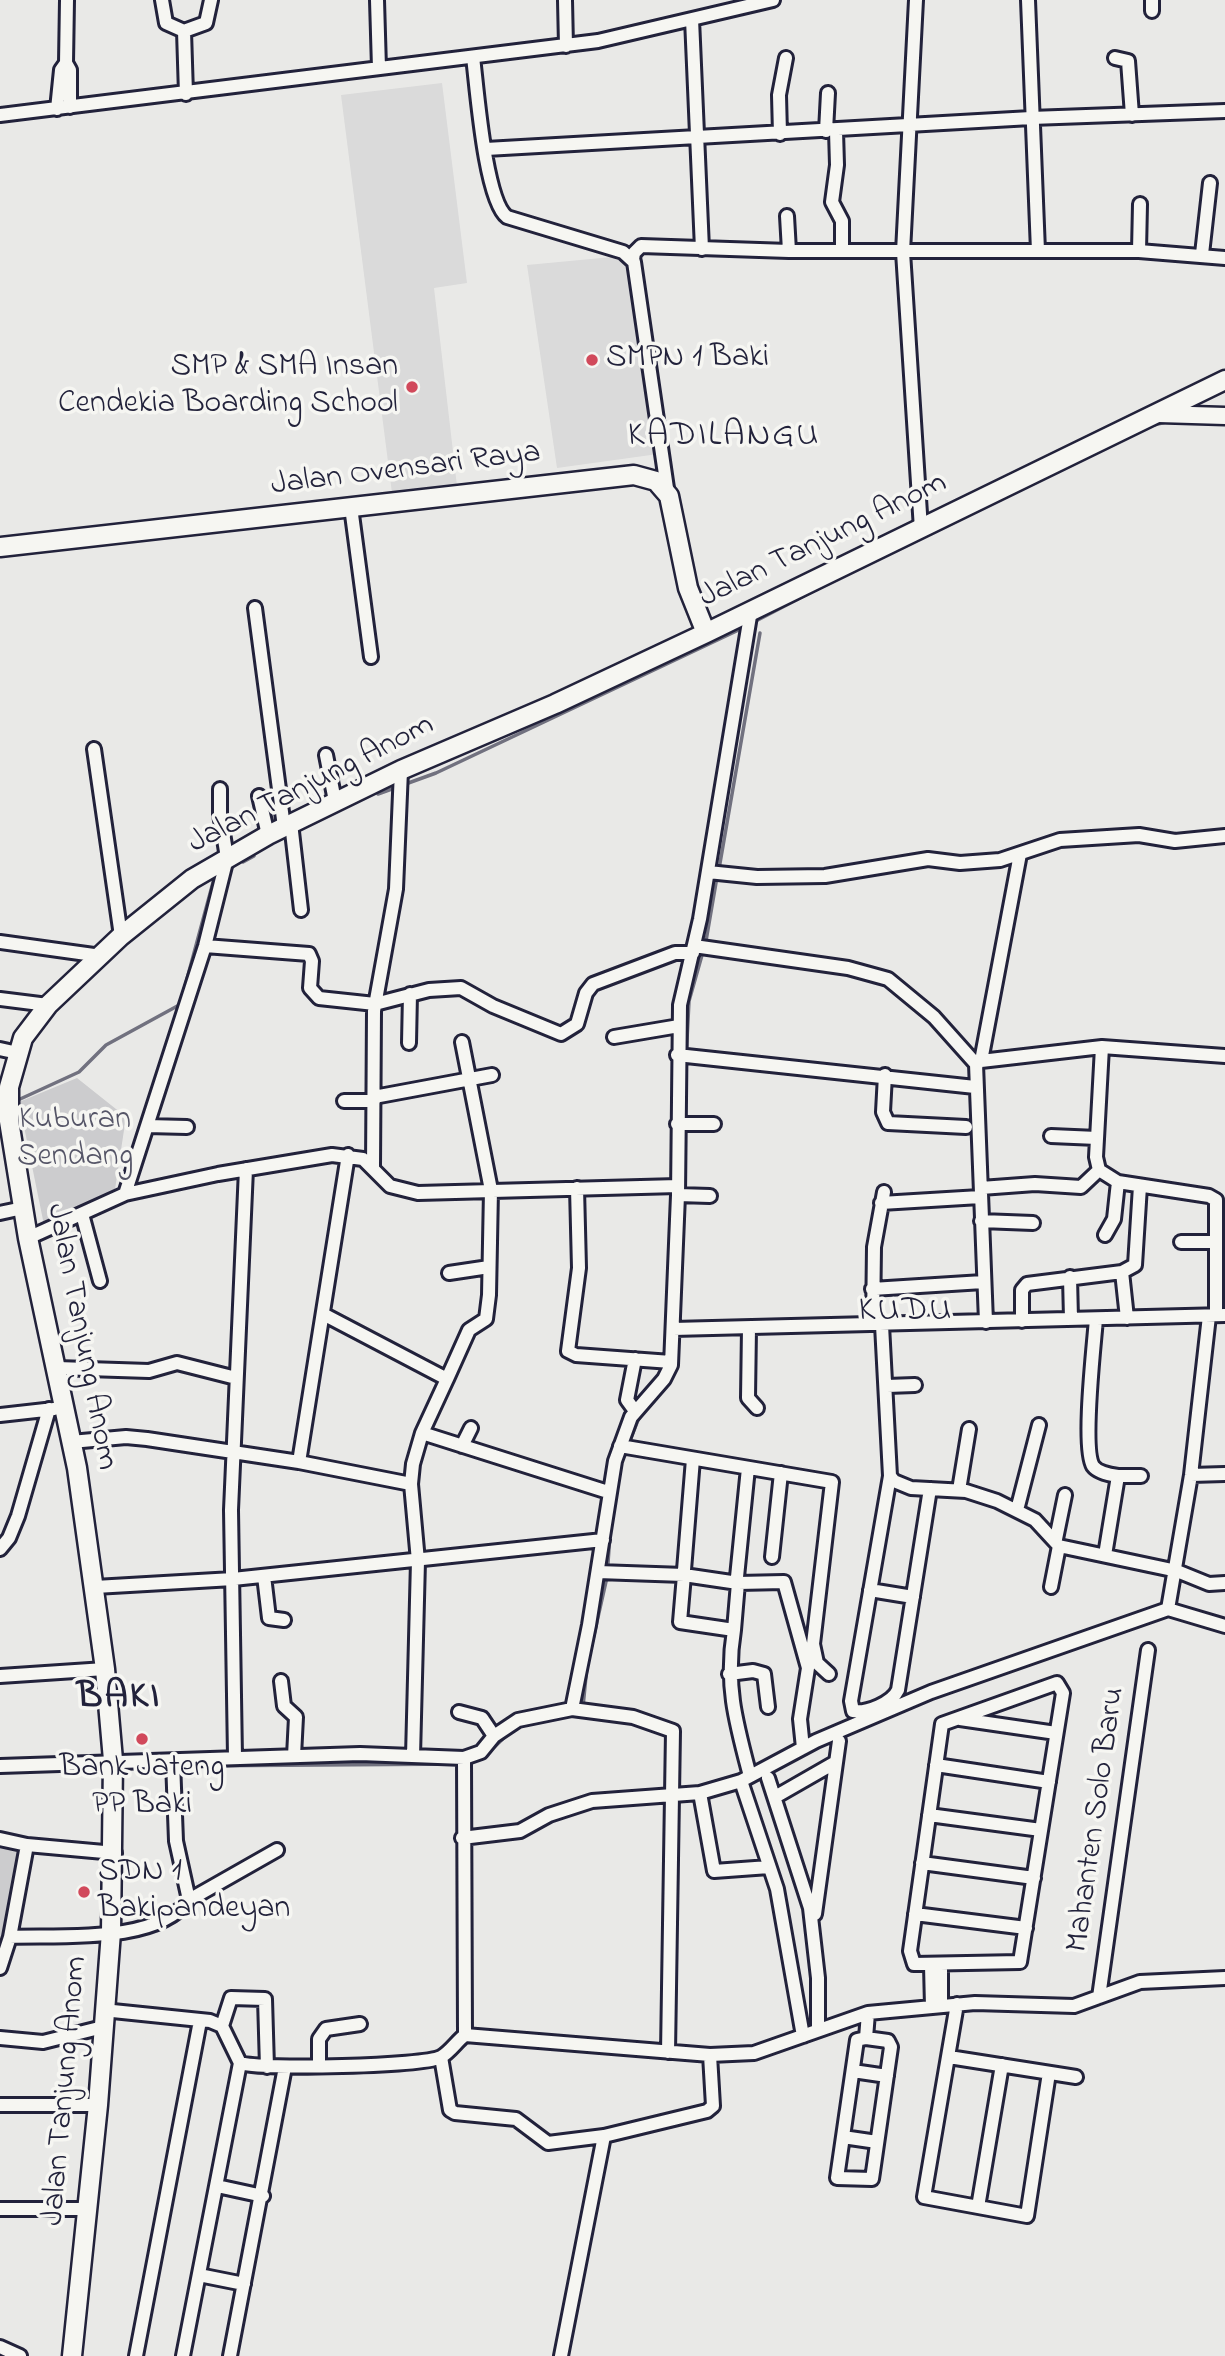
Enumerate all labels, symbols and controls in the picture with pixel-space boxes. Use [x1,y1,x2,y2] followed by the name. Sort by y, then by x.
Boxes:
[606,341,769,379] place label: SMPN 1 Baki
[58,350,398,425] place label: SMP & SMA Insan Cendekia Boarding School
[584,352,600,368] marker: SMPN 1 Baki
[404,379,420,395] marker: SMP & SMA Insan Cendekia Boarding School
[629,417,819,459] district label: KADILANGU
[269,435,543,507] street label: Jalan Ovensari Raya
[694,465,954,619] street label: Jalan Tanjung Anom
[183,707,441,865] street label: Jalan Tanjung Anom
[17,1103,133,1178] park label: Kuburan Sendang
[35,1201,125,1473] street label: Jalan Tanjung Anom
[859,1292,953,1334] district label: KUDU
[77,1677,161,1723] district label: BAKI
[1060,1685,1136,1955] street label: Mahanten Solo Baru
[134,1731,150,1747] marker: Bank Jateng PP Baki
[60,1751,224,1826] place label: Bank Jateng PP Baki
[98,1855,290,1930] place label: SDN 1 Bakipandeyan
[76,1884,92,1900] marker: SDN 1 Bakipandeyan
[36,1955,98,2227] street label: Jalan Tanjung Anom

